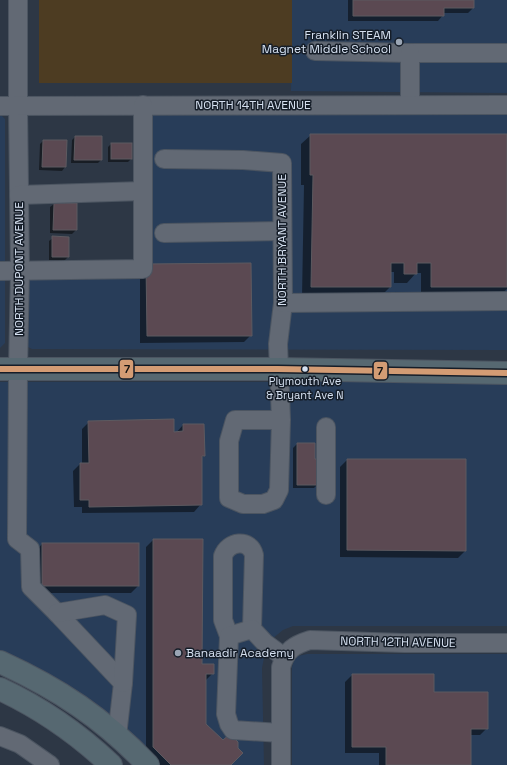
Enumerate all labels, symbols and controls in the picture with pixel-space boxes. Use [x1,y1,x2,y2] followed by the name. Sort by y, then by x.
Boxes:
[262,27,391,57] place label: Franklin STEAM Magnet Middle School
[394,37,404,47] marker: Franklin STEAM Magnet Middle School
[195,97,311,113] street label: NORTH 14TH AVENUE
[274,174,290,306] street label: NORTH BRYANT AVENUE
[11,202,27,336] street label: NORTH DUPONT AVENUE
[119,359,134,379] line badge: 7
[373,361,388,380] line badge: 7
[124,362,130,376] text: 7
[300,364,310,374] marker: Plymouth Ave & Bryant Ave N
[377,364,383,378] text: 7
[266,374,344,402] place label: Plymouth Ave & Bryant Ave N
[340,633,456,651] street label: NORTH 12TH AVENUE
[186,645,294,661] place label: Banaadir Academy
[173,648,183,658] marker: Banaadir Academy

